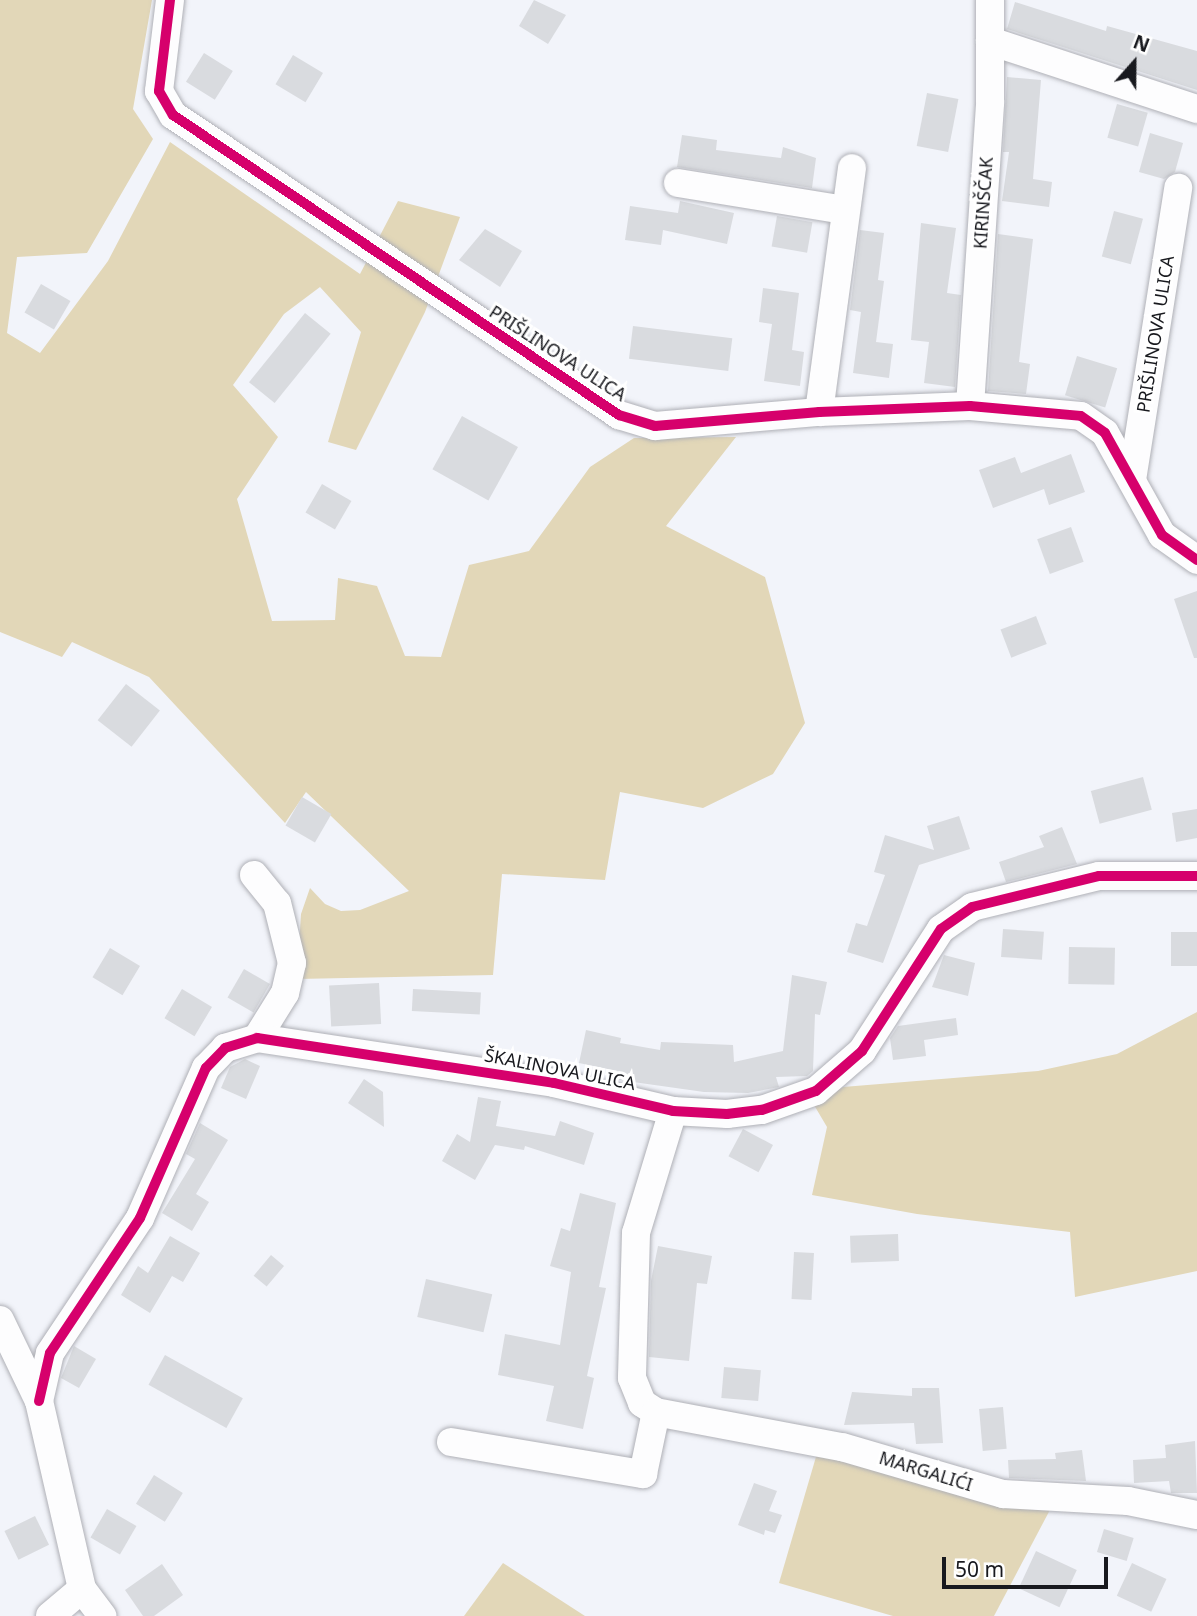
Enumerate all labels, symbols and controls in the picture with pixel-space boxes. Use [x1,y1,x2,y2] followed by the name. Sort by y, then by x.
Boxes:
[1099,28,1169,98] north arrow
[1130,28,1153,58] text: N
[969,156,997,250] street label: KIRINŠČAK
[1132,254,1178,414] street label: PRIŠLINOVA ULICA
[485,301,631,405] street label: PRIŠLINOVA ULICA
[483,1044,637,1094] street label: ŠKALINOVA ULICA
[877,1447,975,1495] street label: MARGALIĆI
[945,1542,1111,1586] scale bar
[955,1555,1004,1583] text: 50 m

